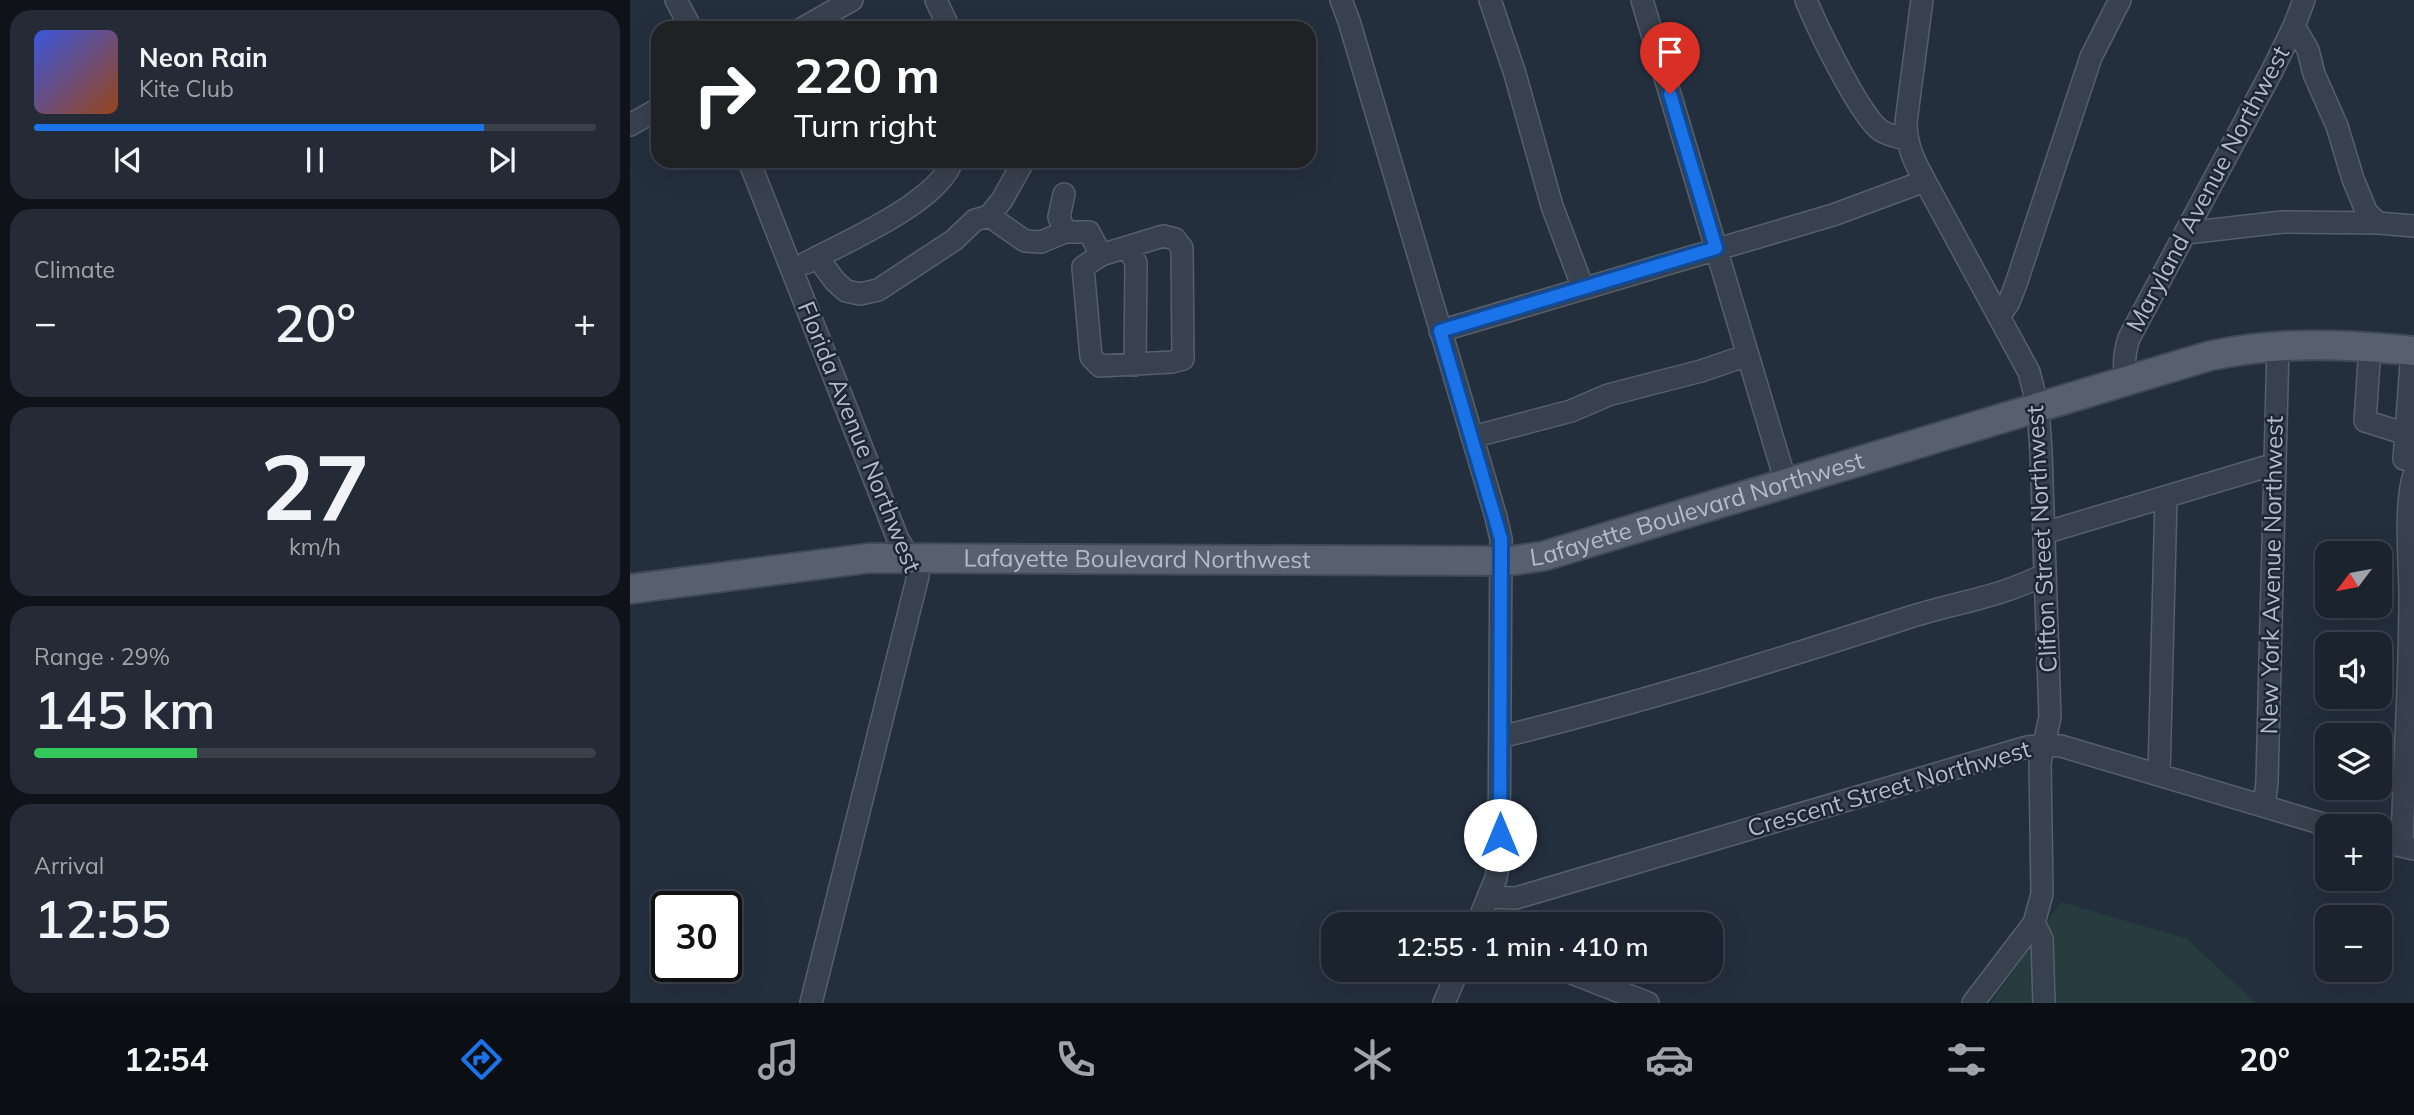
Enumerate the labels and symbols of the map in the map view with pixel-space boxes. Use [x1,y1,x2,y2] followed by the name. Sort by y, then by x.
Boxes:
[1640,22,1700,94] pin
[2119,41,2295,336] street label: Maryland Avenue Northwest
[792,297,928,576] street label: Florida Avenue Northwest
[2019,405,2063,673] street label: Clifton Street Northwest
[2253,415,2289,735] street label: New York Avenue Northwest
[1528,445,1867,572] street label: Lafayette Boulevard Northwest
[2315,541,2392,618] north arrow
[963,542,1311,574] street label: Lafayette Boulevard Northwest
[1744,733,2034,843] street label: Crescent Street Northwest
[1463,798,1537,872] position arrow
[651,891,742,982] speed limit sign: 30

